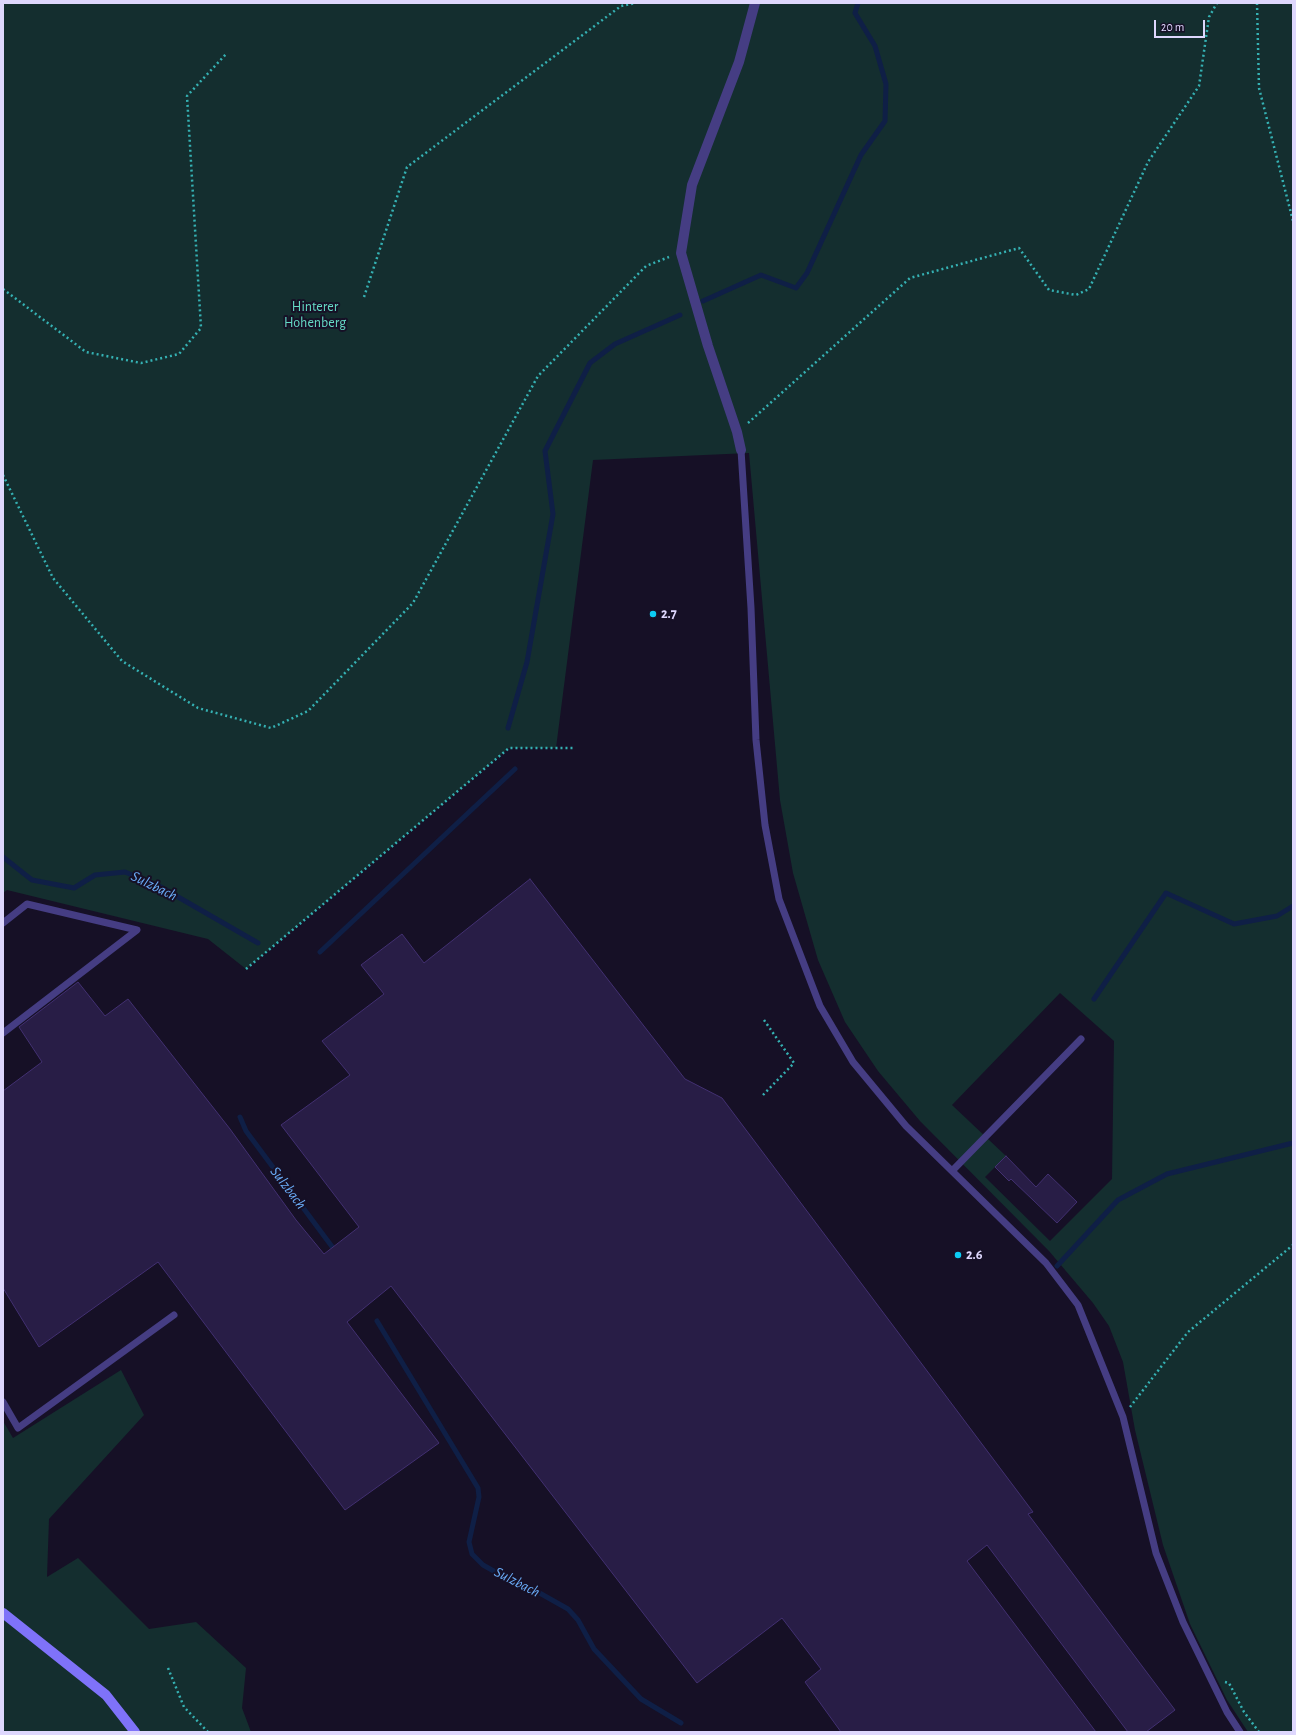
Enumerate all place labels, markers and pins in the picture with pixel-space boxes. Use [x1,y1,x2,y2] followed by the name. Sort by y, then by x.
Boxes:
[661,606,677,622] place label: 2.7
[648,609,658,619] marker: 2.7
[966,1247,983,1263] place label: 2.6
[953,1250,963,1260] marker: 2.6

